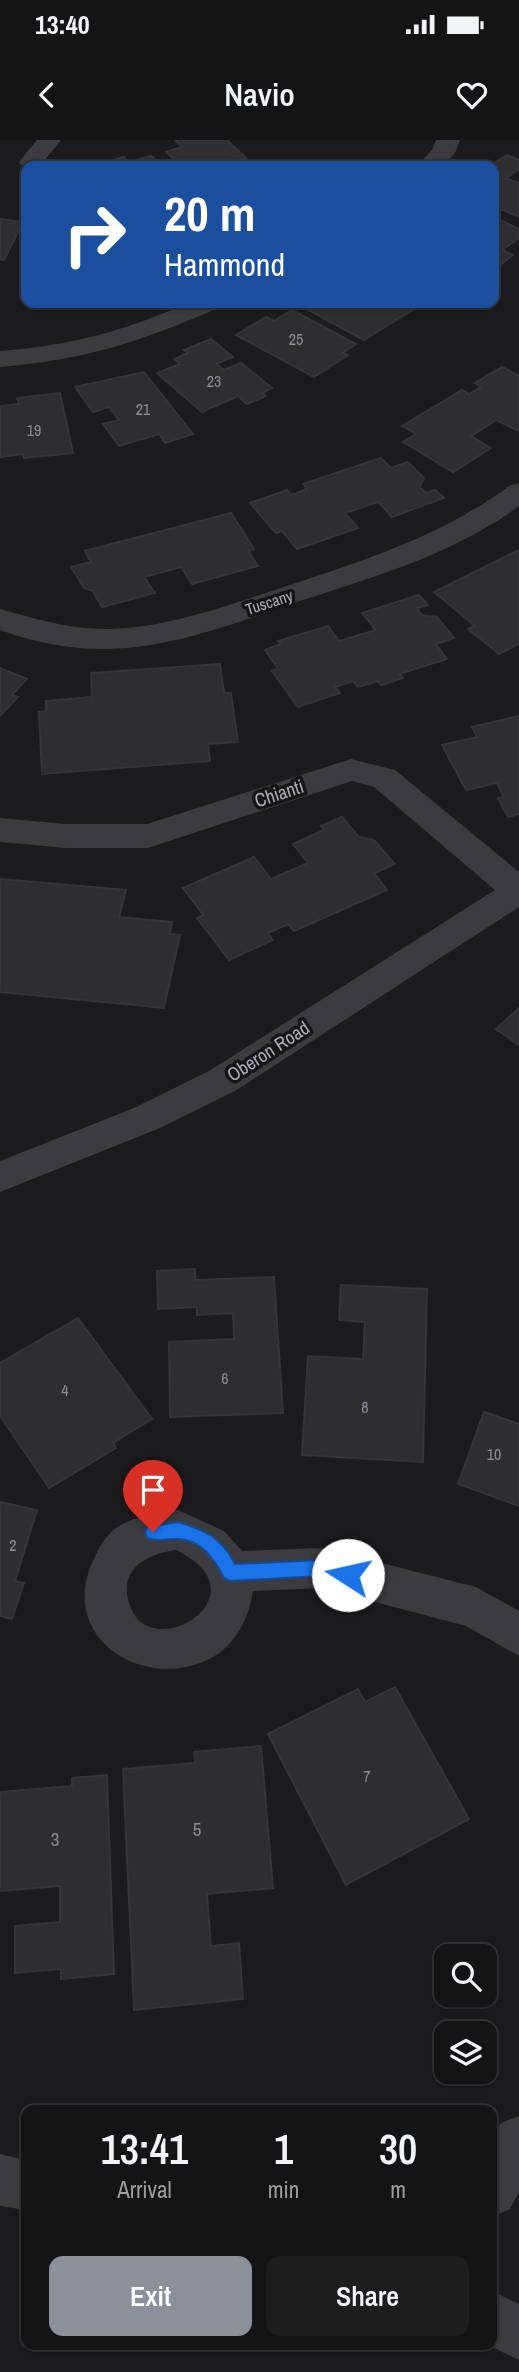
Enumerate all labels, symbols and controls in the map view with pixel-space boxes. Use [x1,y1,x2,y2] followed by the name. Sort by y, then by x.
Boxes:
[35,7,90,42] text: 13:40
[224,73,295,116] text: Navio
[28,76,66,114] icon: back
[453,76,491,114] icon: heart
[164,180,256,246] text: 20 m
[49,189,140,280] icon: right
[164,243,285,286] text: Hammond
[289,328,303,350] house number: 25
[207,370,221,392] house number: 23
[136,398,151,420] house number: 21
[27,419,41,441] house number: 19
[243,584,296,620] street label: Tuscany
[251,773,307,813] street label: Chianti
[222,1015,314,1087] street label: Oberon Road
[221,1367,229,1389] house number: 6
[61,1379,69,1401] house number: 4
[361,1396,369,1418] house number: 8
[487,1443,501,1465] house number: 10
[123,1460,183,1532] pin
[134,1471,172,1509] icon: arrive
[9,1534,17,1556] house number: 2
[311,1538,385,1612] position arrow
[363,1765,371,1787] house number: 7
[193,1816,202,1842] house number: 5
[51,1826,59,1852] house number: 3
[434,1944,497,2084] map controls
[434,1944,497,2007] button: search
[434,2021,497,2084] button: layers
[101,2121,188,2177] text: 13:41
[274,2121,293,2177] text: 1
[379,2121,417,2177] text: 30
[117,2174,172,2205] text: Arrival
[268,2174,299,2205] text: min
[390,2174,406,2205] text: m
[49,2256,252,2336] button: Exit
[266,2256,469,2336] button: Share

